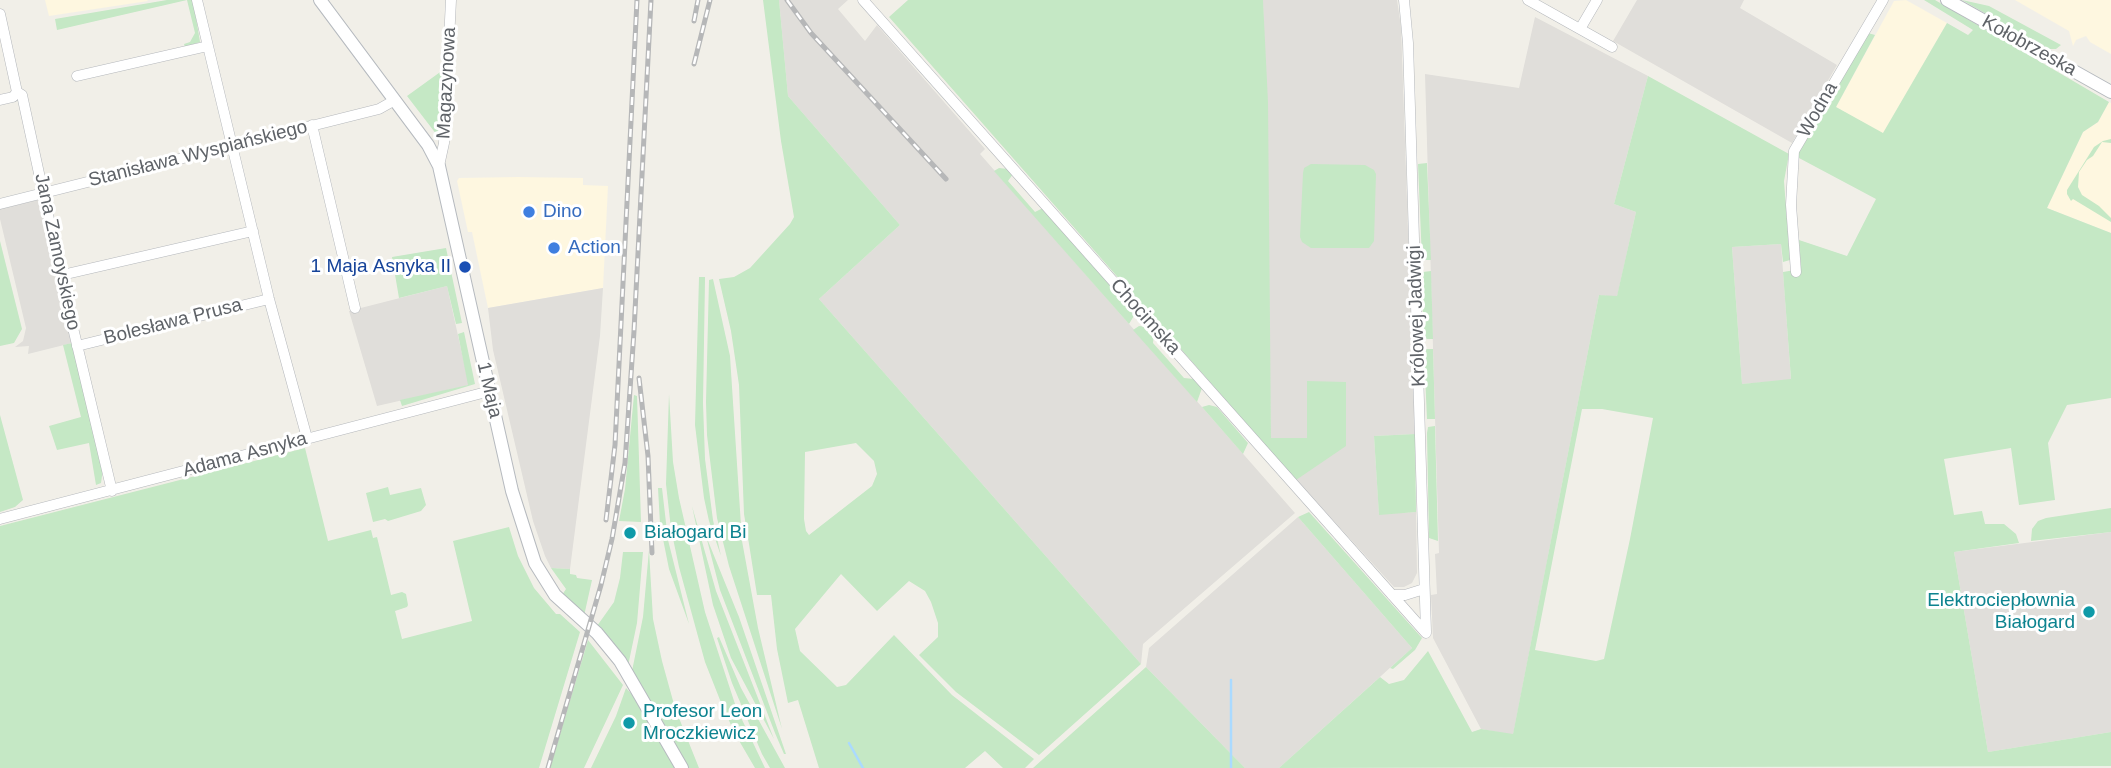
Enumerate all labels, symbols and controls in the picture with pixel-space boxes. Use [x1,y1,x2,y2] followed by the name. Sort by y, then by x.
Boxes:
[1978,11,2080,81] street label: Kołobrzeska
[433,27,461,139] street label: Magazynowa
[1793,78,1843,142] street label: Wodna
[86,116,310,192] street label: Stanisława Wyspiańskiego
[29,172,85,332] street label: Jana Zamoyskiego
[543,201,582,223] place label: Dino
[521,204,537,220] marker: Dino
[568,237,621,259] place label: Action
[546,240,562,256] marker: Action
[1403,245,1431,387] street label: Królowej Jadwigi
[311,256,451,278] place label: 1 Maja Asnyka II
[457,259,473,275] marker: 1 Maja Asnyka II
[1105,274,1185,360] street label: Chocimska
[102,294,244,350] street label: Bolesława Prusa
[471,360,507,420] street label: 1 Maja
[180,427,310,483] street label: Adama Asnyka
[644,522,746,544] place label: Białogard Bi
[622,525,638,541] marker: Białogard Bi
[1927,590,2075,634] place label: Elektrociepłownia Białogard
[2081,604,2097,620] marker: Elektrociepłownia Białogard
[643,701,762,745] place label: Profesor Leon Mroczkiewicz
[621,715,637,731] marker: Profesor Leon Mroczkiewicz

